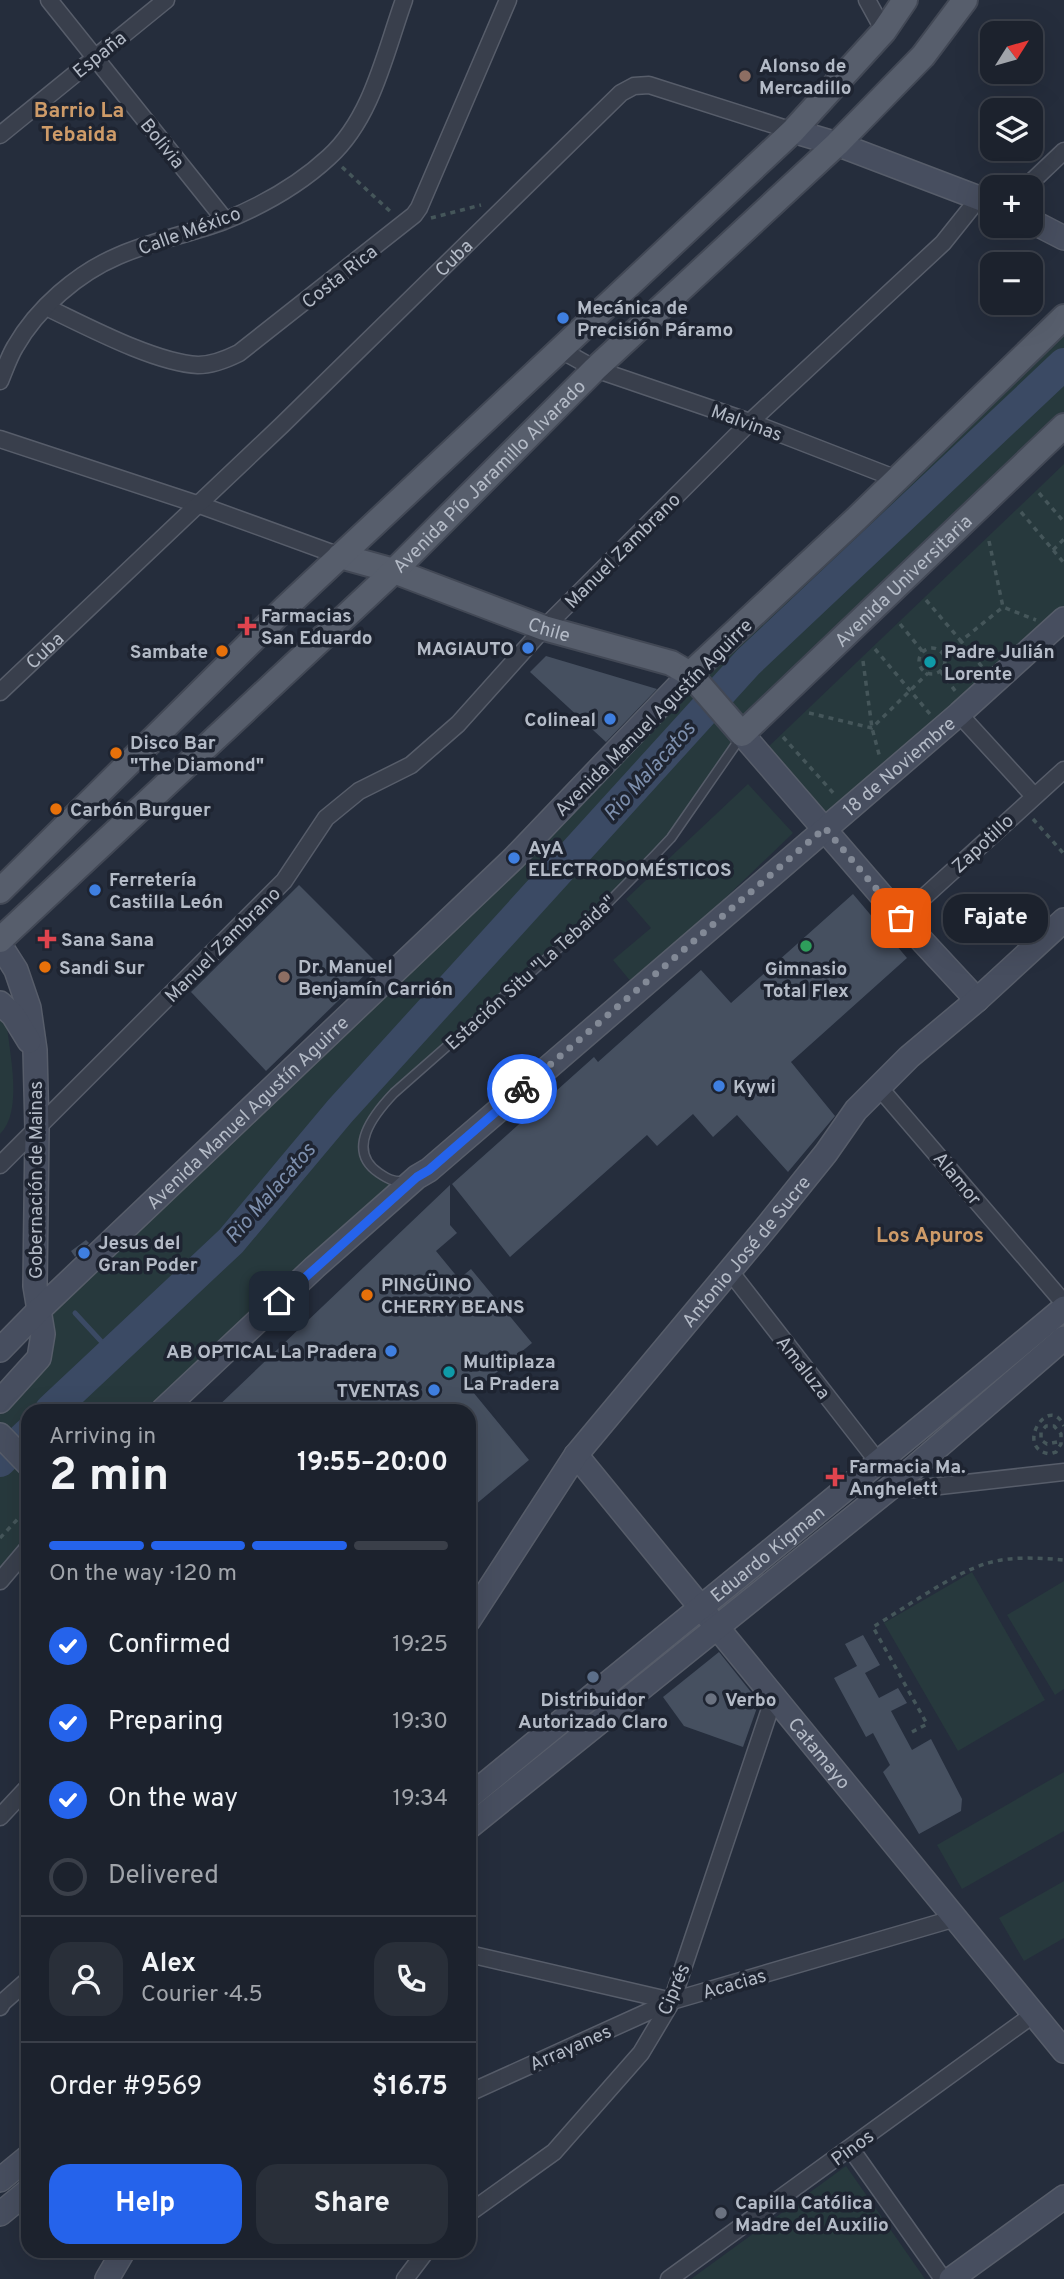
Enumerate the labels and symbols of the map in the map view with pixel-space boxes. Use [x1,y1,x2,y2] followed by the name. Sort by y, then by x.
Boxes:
[980,21,1043,84] north arrow
[69,27,132,84] street label: España
[759,55,852,101] place label: Alonso de Mercadillo
[737,68,753,84] marker: Alonso de Mercadillo
[34,98,124,149] district label: Barrio La Tebaida
[134,114,189,174] street label: Bolivia
[135,202,244,262] street label: Calle México
[431,235,479,283] street label: Cuba
[297,240,383,315] street label: Costa Rica
[577,297,733,343] place label: Mecánica de Precisión Páramo
[555,310,571,326] marker: Mecánica de Precisión Páramo
[389,375,592,579] street label: Avenida Pío Jaramillo Alvarado
[707,400,785,448] street label: Malvinas
[560,488,686,614] street label: Manuel Zambrano
[830,510,978,653] street label: Avenida Universitaria
[261,605,373,651] place label: Farmacias San Eduardo
[524,613,573,649] street label: Chile
[550,614,759,823] street label: Avenida Manuel Agustín Aguirre
[239,618,255,634] marker: Farmacias San Eduardo
[21,628,70,675] street label: Cuba
[417,638,514,662] place label: MAGIAUTO
[520,640,536,656] marker: MAGIAUTO
[130,641,208,665] place label: Sambate
[944,641,1055,687] place label: Padre Julián Lorente
[214,643,230,659] marker: Sambate
[922,654,938,670] marker: Padre Julián Lorente
[524,709,596,733] place label: Colineal
[602,711,618,727] marker: Colineal
[838,712,961,823] street label: 18 de Noviembre
[598,716,702,828] water label: Rio Malacatos
[130,732,264,778] place label: Disco Bar "The Diamond"
[108,745,124,761] marker: Disco Bar "The Diamond"
[70,799,211,823] place label: Carbón Burguer
[48,801,64,817] marker: Carbón Burguer
[947,810,1019,879] street label: Zapotillo
[528,837,732,883] place label: AyA ELECTRODOMÉSTICOS
[506,850,522,866] marker: AyA ELECTRODOMÉSTICOS
[109,869,223,915] place label: Ferretería Castilla León
[87,882,103,898] marker: Ferretería Castilla León
[160,882,286,1008] street label: Manuel Zambrano
[871,888,931,948] pin
[441,891,621,1056] street label: Estación Situ "La Tebaida"
[943,894,1048,942] callout: Fajate
[61,929,154,953] place label: Sana Sana
[39,931,55,947] marker: Sana Sana
[798,938,814,954] marker: Gimnasio Total Flex
[298,956,453,1002] place label: Dr. Manuel Benjamín Carrión
[59,957,145,981] place label: Sandi Sur
[763,958,849,1004] place label: Gimnasio Total Flex
[37,959,53,975] marker: Sandi Sur
[276,969,292,985] marker: Dr. Manuel Benjamín Carrión
[142,1012,355,1216] street label: Avenida Manuel Agustín Aguirre
[487,1054,557,1124] courier
[733,1076,776,1100] place label: Kywi
[711,1078,727,1094] marker: Kywi
[25,1081,49,1279] street label: Gobernación de Mainas
[220,1138,323,1250] water label: Rio Malacatos
[927,1148,986,1211] street label: Alamor
[678,1172,817,1333] street label: Antonio José de Sucre
[876,1223,984,1250] district label: Los Apuros
[98,1232,198,1278] place label: Jesus del Gran Poder
[76,1245,92,1261] marker: Jesus del Gran Poder
[249,1271,309,1331] pin
[381,1273,525,1320] place label: PINGÜINO CHERRY BEANS
[359,1287,375,1303] marker: PINGÜINO CHERRY BEANS
[770,1332,835,1405] street label: Amaluza
[166,1341,377,1365] place label: AB OPTICAL La Pradera
[383,1343,399,1359] marker: AB OPTICAL La Pradera
[463,1351,560,1397] place label: Multiplaza La Pradera
[441,1364,457,1380] marker: Multiplaza La Pradera
[337,1380,420,1404] place label: TVENTAS
[426,1382,442,1398] marker: TVENTAS
[849,1456,966,1502] place label: Farmacia Ma. Anghelett
[827,1469,843,1485] marker: Farmacia Ma. Anghelett
[706,1501,830,1609] street label: Eduardo Kigman
[585,1669,601,1685] marker: Distribuidor Autorizado Claro
[518,1689,668,1735] place label: Distribuidor Autorizado Claro
[725,1689,777,1713] place label: Verbo
[703,1691,719,1707] marker: Verbo
[782,1713,855,1795] street label: Catamayo
[653,1960,696,2019] street label: Ciprés
[700,1964,769,2005] street label: Acacias
[526,2020,615,2077] street label: Arrayanes
[827,2125,879,2172] street label: Pinos
[735,2192,889,2238] place label: Capilla Católica Madre del Auxilio
[713,2205,729,2221] marker: Capilla Católica Madre del Auxilio

